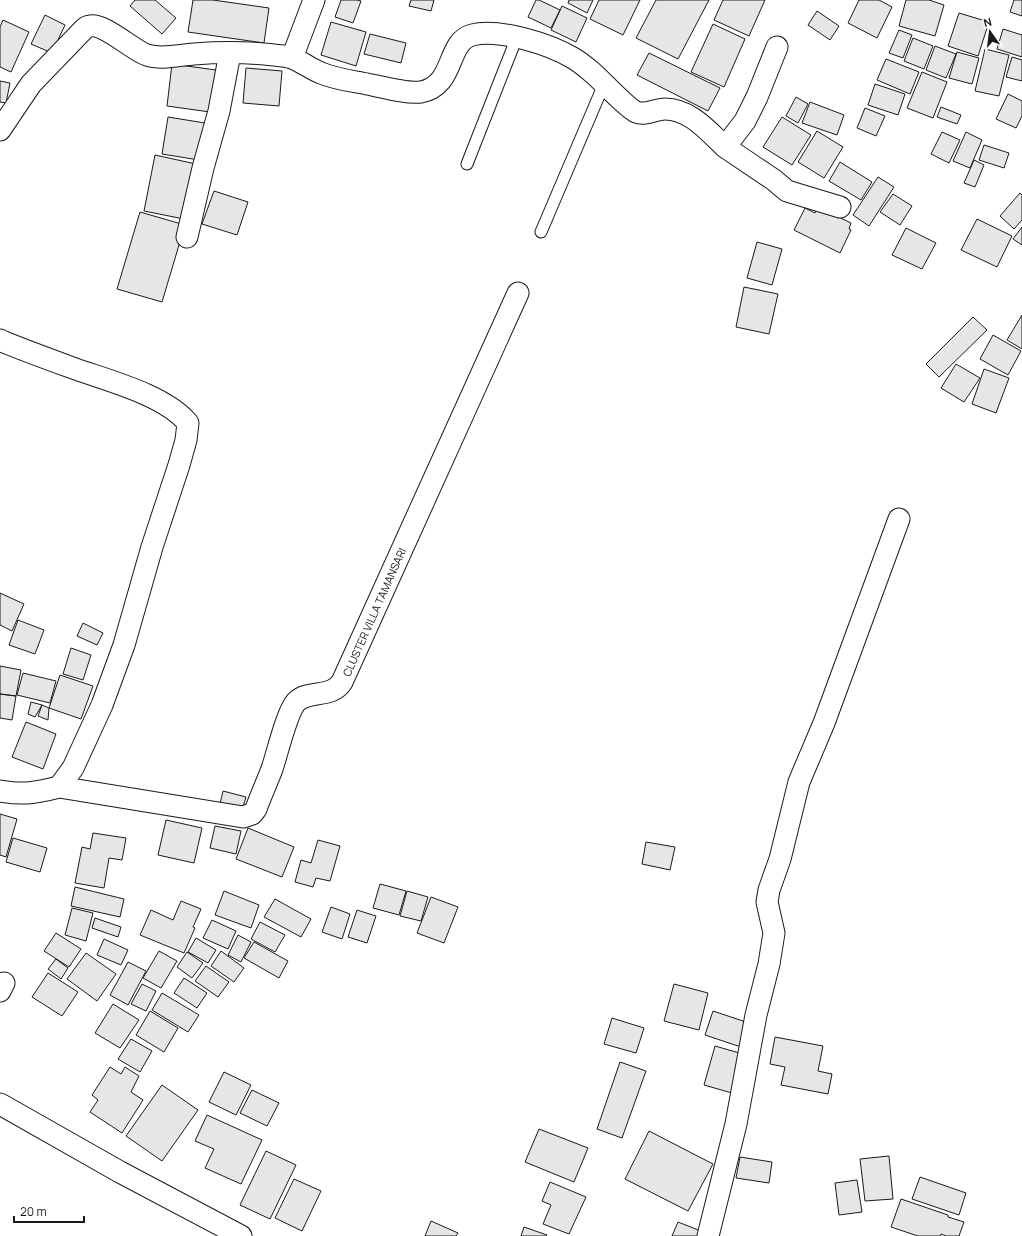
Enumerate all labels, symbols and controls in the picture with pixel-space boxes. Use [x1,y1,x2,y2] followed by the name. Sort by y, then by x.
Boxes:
[970,12,1010,52] north arrow
[982,14,993,30] text: N
[339,545,409,679] street label: CLUSTER VILLA TAMANSARI
[14,1198,84,1224] scale bar
[20,1203,47,1220] text: 20 m

